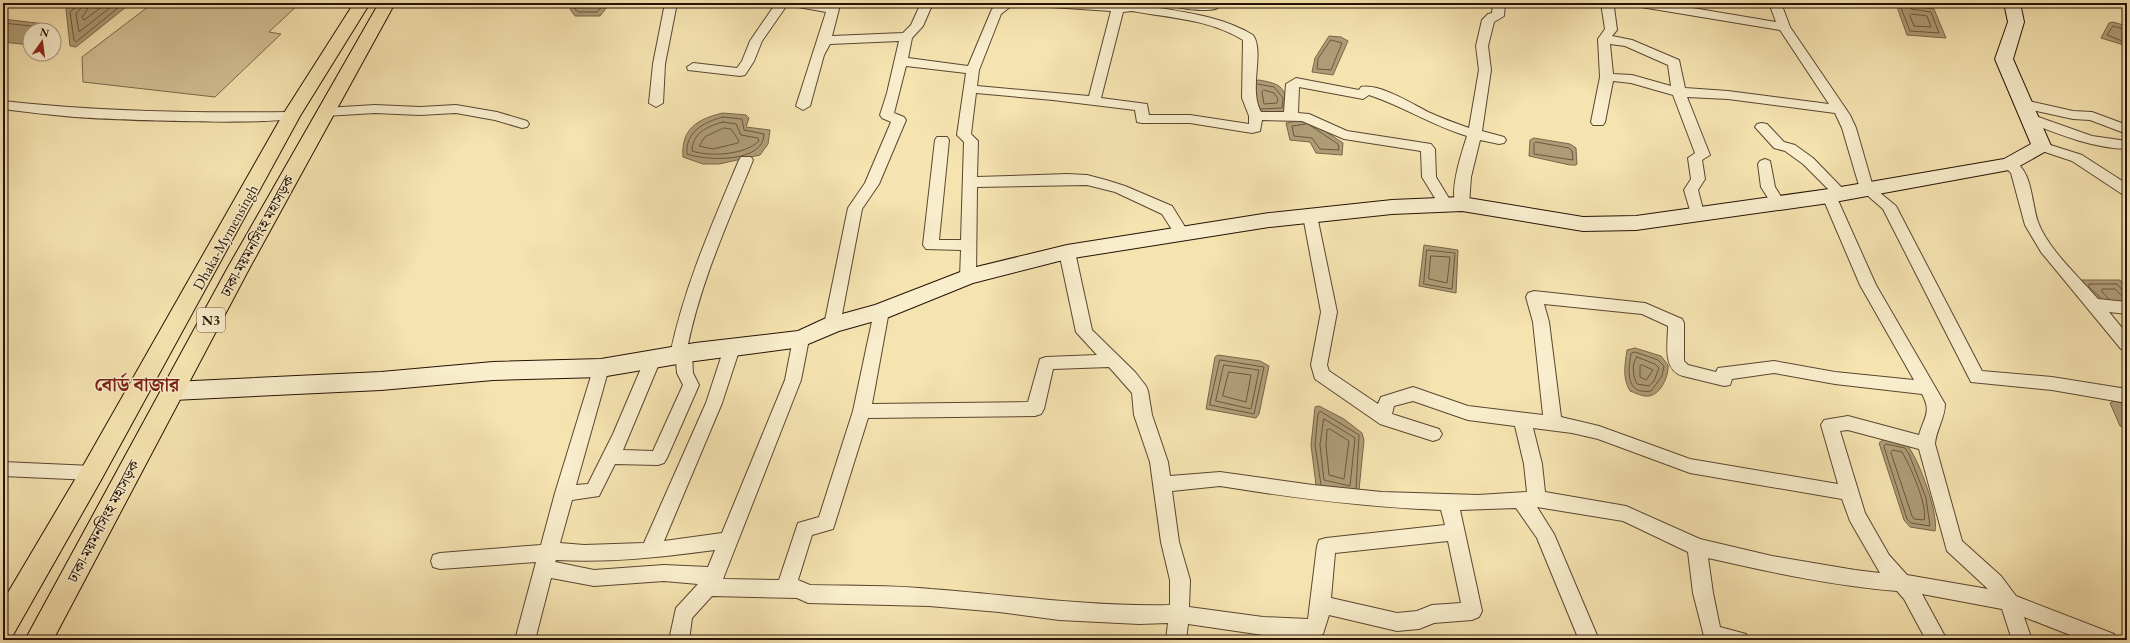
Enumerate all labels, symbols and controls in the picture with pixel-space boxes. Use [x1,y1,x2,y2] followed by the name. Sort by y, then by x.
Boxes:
[22,22,62,62] north arrow
[38,24,51,40] text: N
[215,172,298,301] street label: ঢাকা-ময়মনসিংহ মহাসড়ক
[188,181,262,293] street label: Dhaka-Mymensingh
[197,308,225,332] road number: N3
[95,372,181,397] district label: বোর্ড বাজার
[62,456,143,586] street label: ঢাকা-ময়মনসিংহ মহাসড়ক

